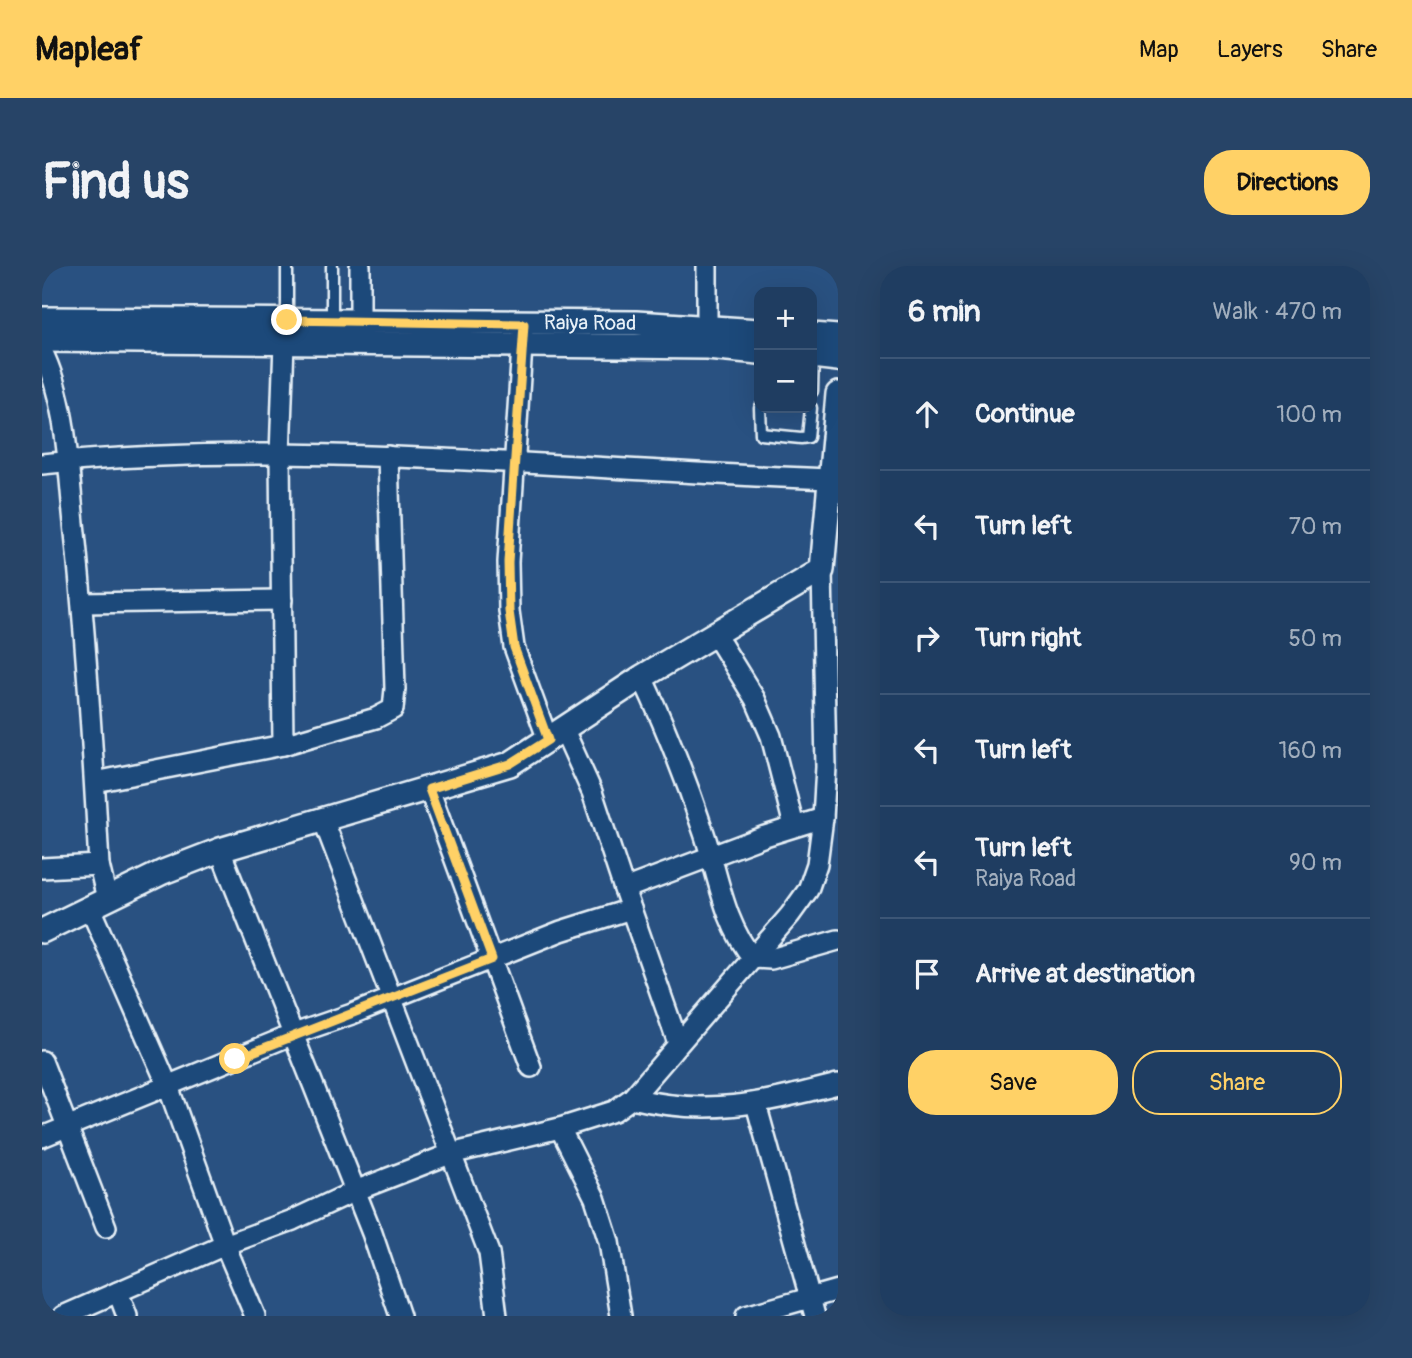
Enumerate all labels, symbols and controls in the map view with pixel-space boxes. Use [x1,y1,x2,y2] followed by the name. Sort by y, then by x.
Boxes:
[35,29,143,70] text: Mapleaf
[1139,35,1179,64] text: Map
[1217,35,1283,64] text: Layers
[1321,35,1377,64] text: Share
[1204,150,1370,215] button: Directions
[42,152,189,213] text: Find us
[754,287,817,413] map controls
[754,287,817,350] button: +
[908,293,981,330] text: 6 min
[1213,297,1342,326] text: Walk · 470 m
[271,304,302,335] route end
[544,309,636,337] street label: Raiya Road
[754,350,817,413] button: −
[908,395,946,433] icon: ahead
[975,398,1075,430] text: Continue
[1276,400,1342,429] text: 100 m
[908,507,946,545] icon: left
[975,510,1071,542] text: Turn left
[1289,512,1342,541] text: 70 m
[908,619,946,657] icon: right
[975,622,1081,654] text: Turn right
[1288,624,1342,653] text: 50 m
[908,731,946,769] icon: left
[975,734,1071,766] text: Turn left
[1278,736,1342,765] text: 160 m
[975,832,1071,864] text: Turn left
[908,843,946,881] icon: left
[1289,848,1342,877] text: 90 m
[975,864,1076,893] text: Raiya Road
[908,955,946,993] icon: arrive
[975,958,1195,990] text: Arrive at destination
[219,1043,250,1074] route start
[908,1050,1118,1115] button: Save
[1132,1050,1342,1115] button: Share

